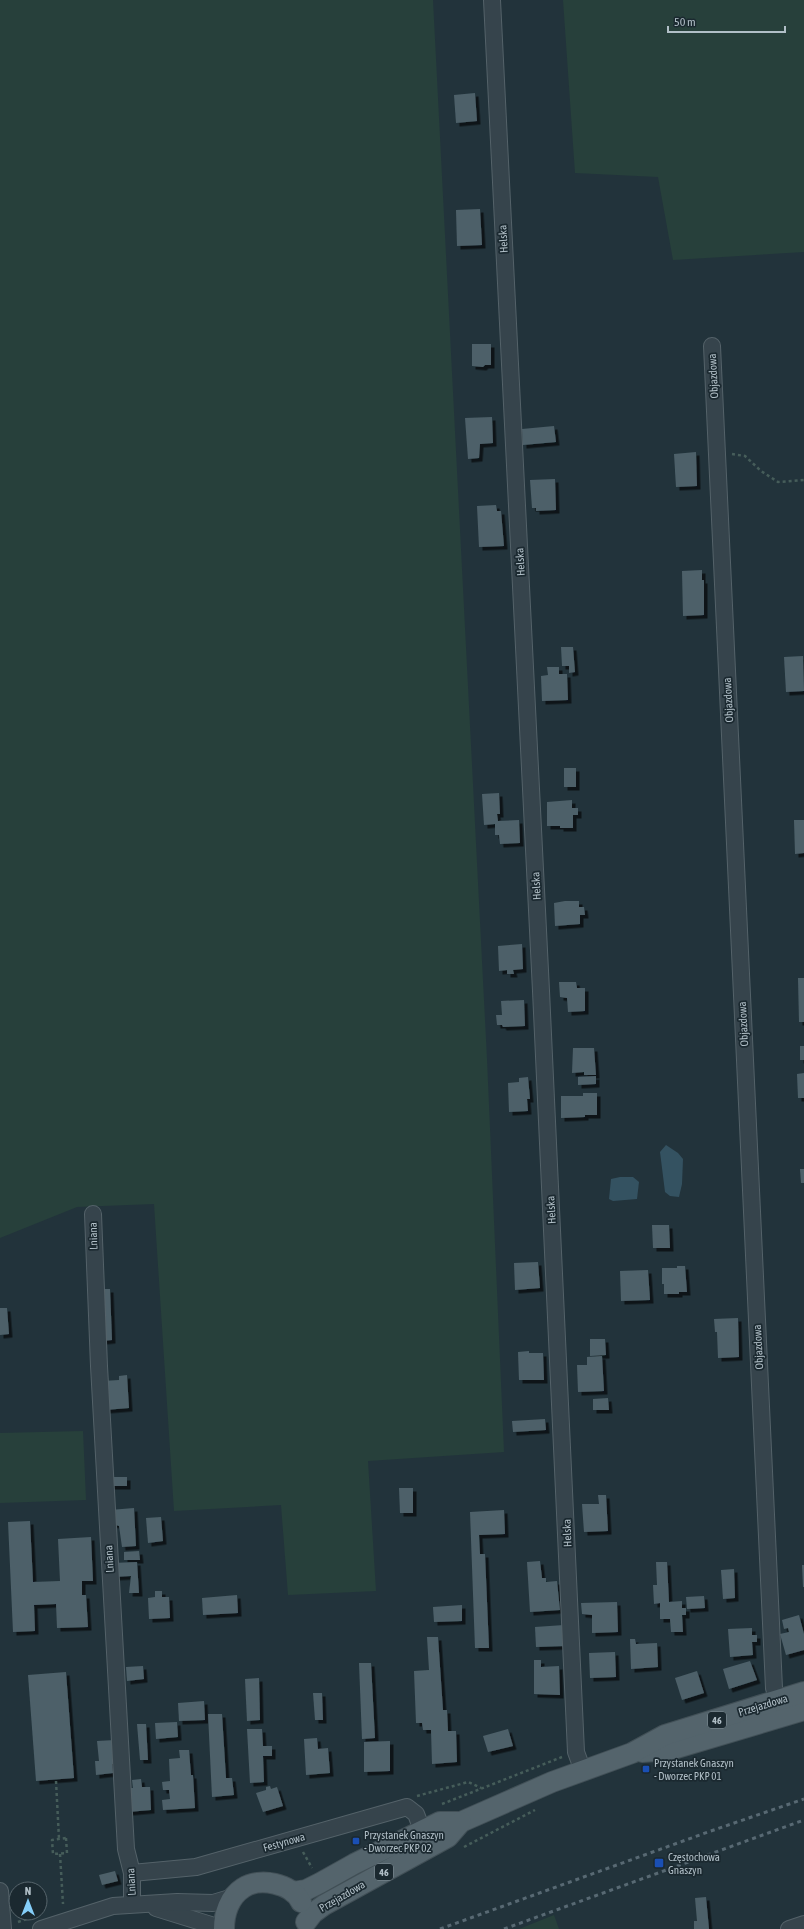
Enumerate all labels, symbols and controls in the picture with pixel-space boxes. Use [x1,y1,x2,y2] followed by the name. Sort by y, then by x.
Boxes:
[668,8,785,34] scale bar
[674,15,696,29] text: 50 m
[496,225,510,253] street label: Helska
[706,353,720,399] street label: Objazdowa
[513,548,527,576] street label: Helska
[721,677,735,723] street label: Objazdowa
[529,872,543,900] street label: Helska
[736,1001,750,1047] street label: Objazdowa
[544,1196,558,1224] street label: Helska
[87,1222,99,1250] street label: Lniana
[751,1324,765,1370] street label: Objazdowa
[561,1519,573,1547] street label: Helska
[102,1545,116,1573] street label: Lniana
[737,1692,789,1718] street label: Przejazdowa
[708,1712,726,1728] road number: 46
[654,1757,734,1782] place label: Przystanek Gnaszyn - Dworzec PKP 01
[641,1764,651,1774] marker: Przystanek Gnaszyn - Dworzec PKP 01
[364,1829,444,1854] place label: Przystanek Gnaszyn - Dworzec PKP 02
[262,1830,306,1854] street label: Festynowa
[351,1836,361,1846] marker: Przystanek Gnaszyn - Dworzec PKP 02
[668,1851,720,1876] place label: Częstochowa Gnaszyn
[653,1857,665,1869] marker: Częstochowa Gnaszyn
[375,1864,393,1880] road number: 46
[124,1868,138,1896] street label: Lniana
[317,1878,367,1914] street label: Przejazdowa
[8,1881,48,1921] north arrow
[25,1885,31,1897] text: N

